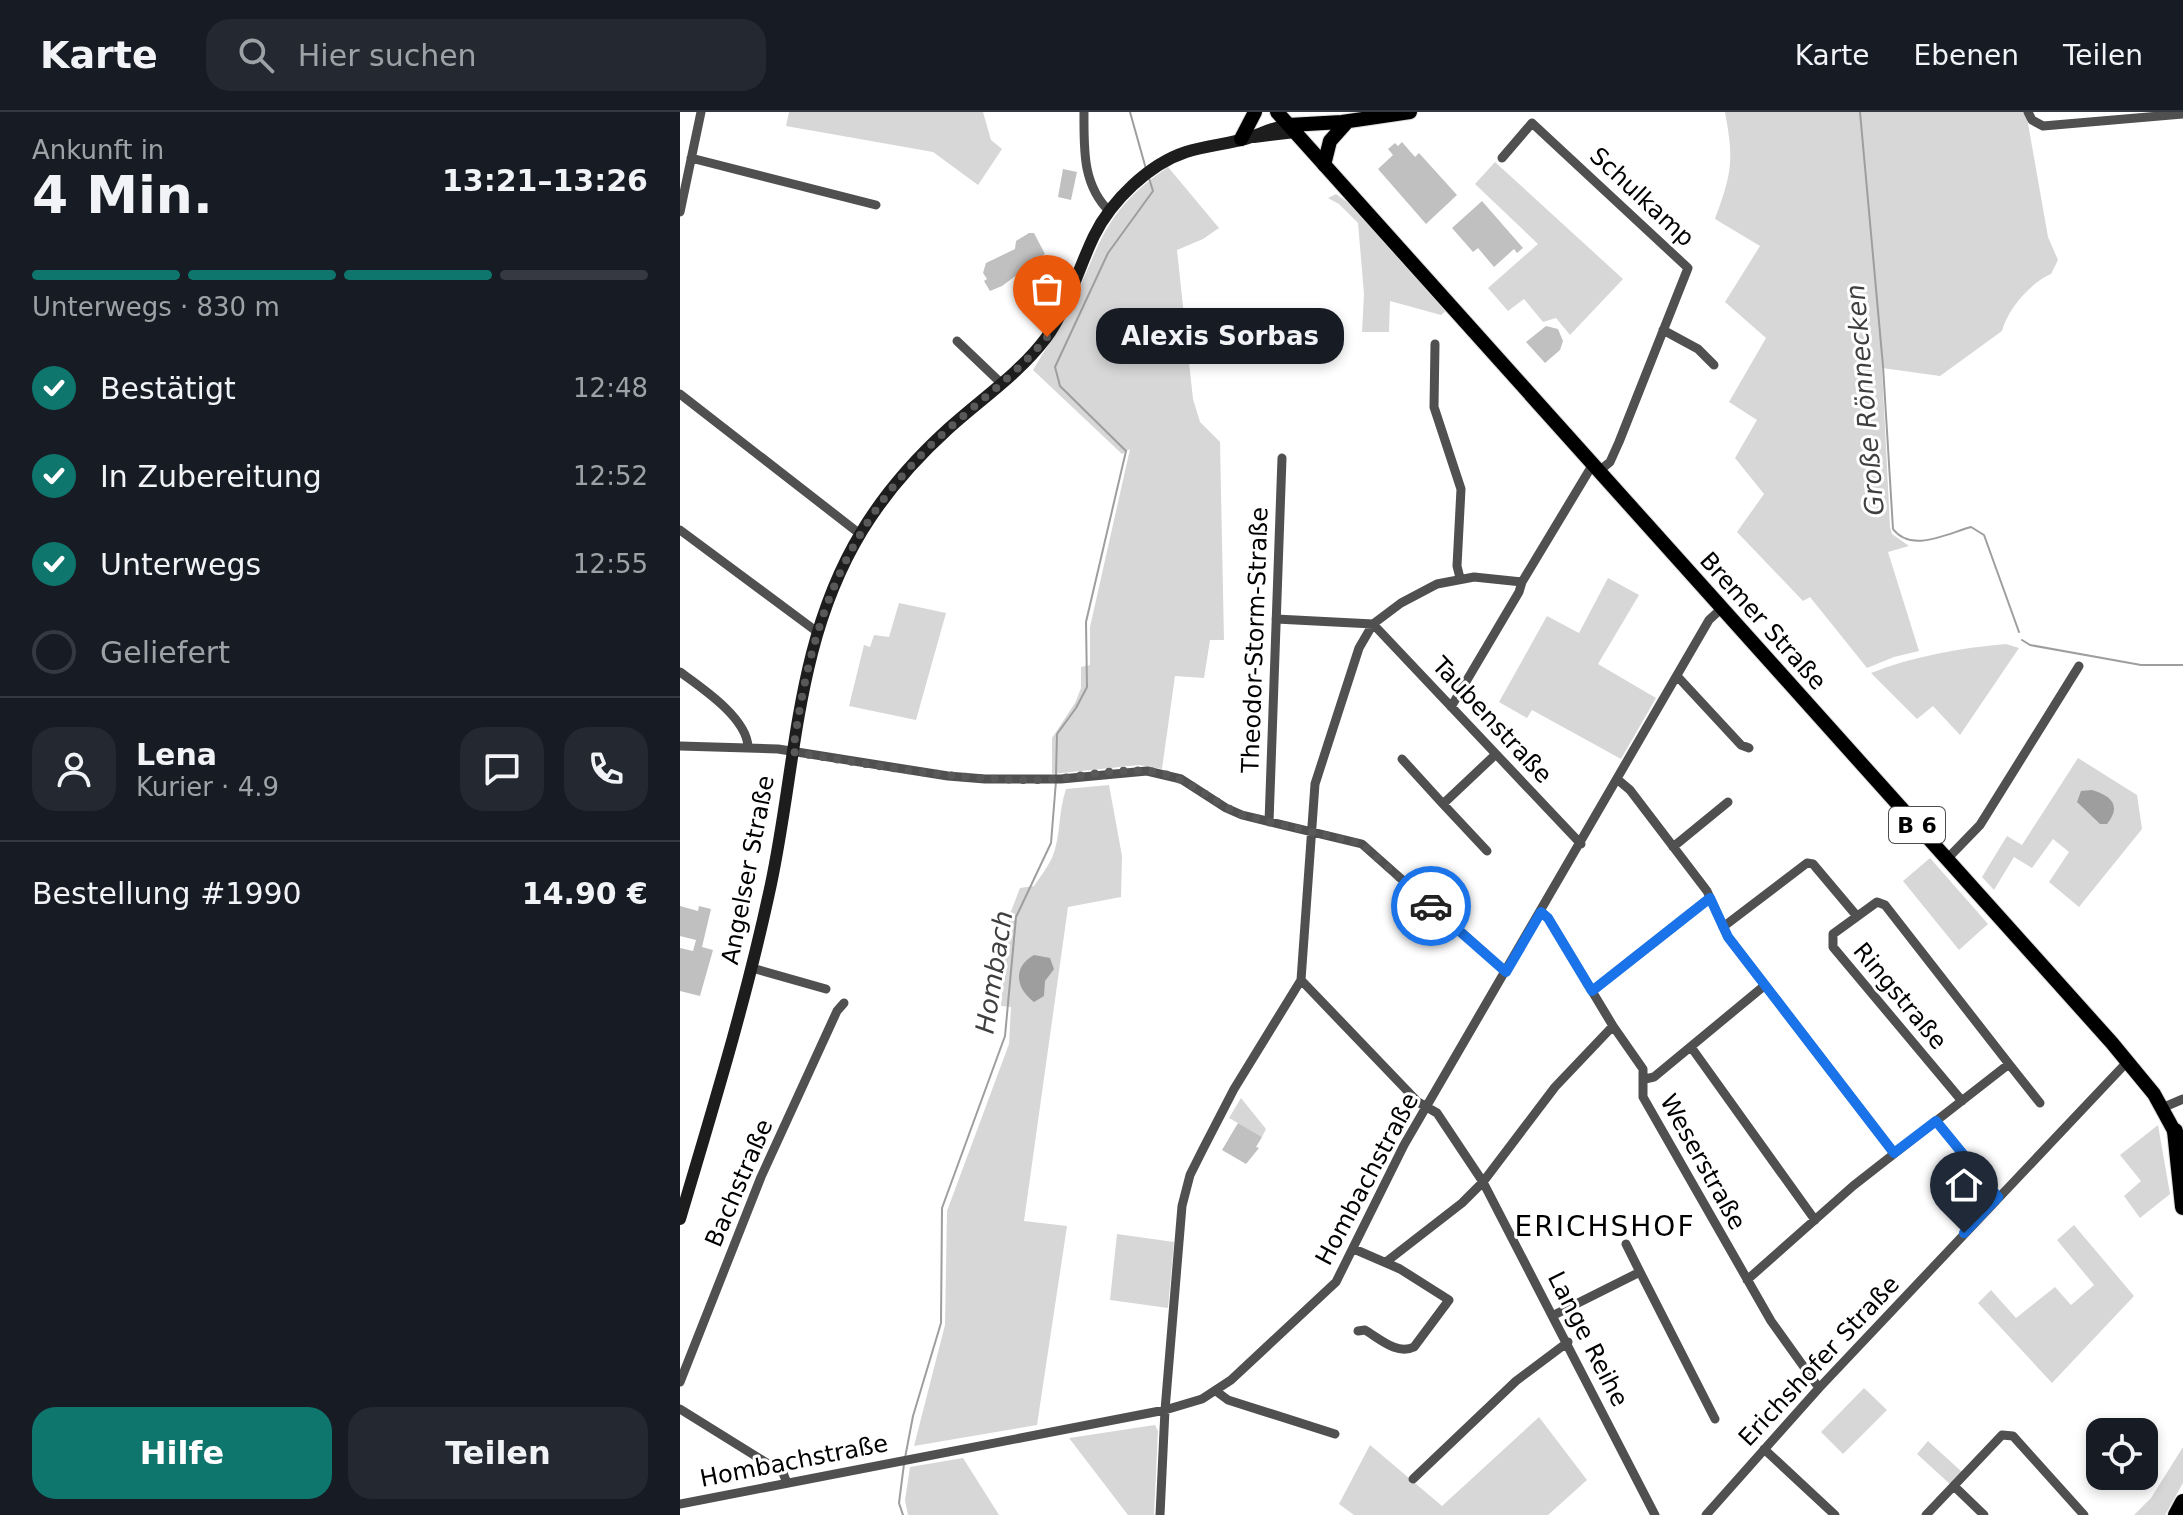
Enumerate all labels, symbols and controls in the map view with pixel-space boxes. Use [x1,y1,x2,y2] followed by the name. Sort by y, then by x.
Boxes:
[206,19,766,91] search box
[40,33,158,77] text: Karte
[234,33,278,77] icon: search
[298,38,477,73] text: Hier suchen
[1795,39,1869,72] text: Karte
[1913,39,2019,72] text: Ebenen
[2063,39,2143,72] text: Teilen
[32,135,164,165] text: Ankunft in
[1584,142,1700,252] street label: Schulkamp
[442,163,648,198] text: 13:21–13:26
[32,165,213,225] text: 4 Min.
[1013,255,1081,337] pin
[1025,267,1069,311] icon: bag
[1840,283,1890,517] water label: Große Rönnecken
[32,292,280,322] text: Unterwegs · 830 m
[1095,309,1343,365] callout: Alexis Sorbas
[1121,321,1319,351] text: Alexis Sorbas
[32,366,76,410] icon: check
[100,371,236,406] text: Bestätigt
[573,373,648,403] text: 12:48
[32,454,76,498] icon: check
[100,459,322,494] text: In Zubereitung
[573,461,648,491] text: 12:52
[1236,507,1274,774] street label: Theodor-Storm-Straße
[32,542,76,586] icon: check
[1694,546,1832,696] street label: Bremer Straße
[100,547,261,582] text: Unterwegs
[573,549,648,579] text: 12:55
[100,635,230,670] text: Geliefert
[1426,650,1558,789] street label: Taubenstraße
[32,727,116,811] button: person
[460,727,544,811] button: chat
[564,727,648,811] button: phone
[136,737,217,772] text: Lena
[136,772,279,802] text: Kurier · 4.9
[716,773,780,967] street label: Angelser Straße
[1889,807,1945,843] road number: B 6
[1391,866,1471,946] courier
[32,876,302,911] text: Bestellung #1990
[522,876,648,911] text: 14.90 €
[1409,884,1453,928] icon: car
[969,908,1019,1036] water label: Hombach
[1847,937,1953,1055] street label: Ringstraße
[1310,1088,1424,1270] street label: Hombachstraße
[1654,1089,1752,1235] street label: Weserstraße
[700,1115,778,1251] street label: Bachstraße
[1930,1151,1998,1233] pin
[1942,1163,1986,1207] icon: home
[1515,1210,1695,1243] district label: ERICHSHOF
[1542,1267,1634,1411] street label: Lange Reihe
[1733,1270,1905,1452] street label: Erichshofer Straße
[32,1407,332,1499] button: Hilfe
[348,1407,648,1499] button: Teilen
[2086,1418,2158,1490] map controls
[2086,1418,2158,1490] button: locate
[698,1429,890,1493] street label: Hombachstraße

